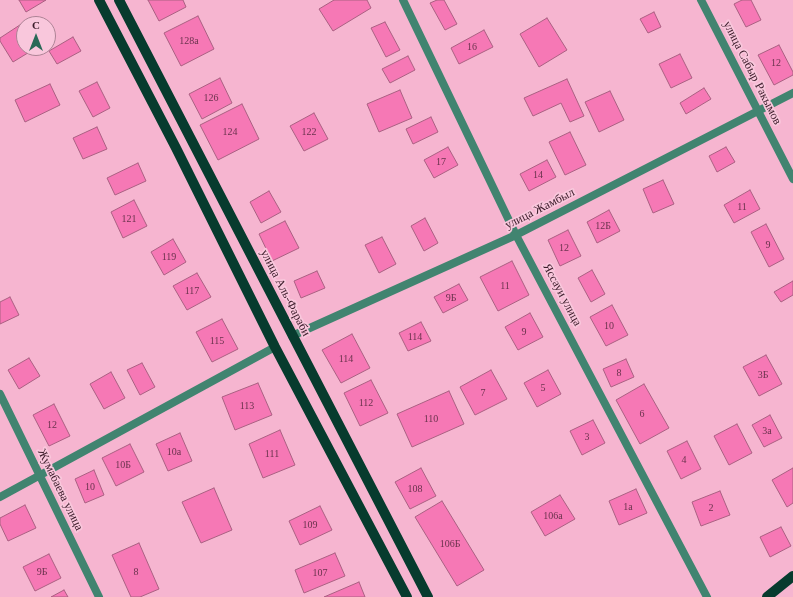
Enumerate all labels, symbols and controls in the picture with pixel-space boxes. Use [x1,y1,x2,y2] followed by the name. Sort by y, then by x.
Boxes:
[16,16,56,56] north arrow
[32,19,40,31] text: С
[720,19,784,127] street label: улица Сабыр Ракымов
[179,35,199,47] house number: 128а
[467,41,477,53] house number: 16
[771,57,781,69] house number: 12
[204,92,218,104] house number: 126
[222,126,238,138] house number: 124
[302,126,316,138] house number: 122
[436,156,446,168] house number: 17
[533,169,543,181] house number: 14
[503,185,577,233] street label: улица Жамбыл
[737,201,747,213] house number: 11
[122,213,136,225] house number: 121
[595,220,611,232] house number: 12Б
[766,239,770,251] house number: 9
[559,242,569,254] house number: 12
[257,247,313,339] street label: улица Аль-Фараби
[162,251,176,263] house number: 119
[540,261,584,329] street label: Яссауи улица
[500,280,510,292] house number: 11
[185,285,199,297] house number: 117
[446,292,456,304] house number: 9Б
[604,320,614,332] house number: 10
[522,326,526,338] house number: 9
[408,331,422,343] house number: 114
[210,335,224,347] house number: 115
[339,353,353,365] house number: 114
[616,367,622,379] house number: 8
[758,369,768,381] house number: 3Б
[540,382,546,394] house number: 5
[480,387,486,399] house number: 7
[359,397,373,409] house number: 112
[240,400,254,412] house number: 113
[640,408,644,420] house number: 6
[424,413,438,425] house number: 110
[47,419,57,431] house number: 12
[762,425,772,437] house number: 3а
[584,431,590,443] house number: 3
[167,446,181,458] house number: 10а
[34,447,86,533] street label: Жумабаева улица
[265,448,279,460] house number: 111
[682,454,686,466] house number: 4
[115,459,131,471] house number: 10Б
[85,481,95,493] house number: 10
[408,483,422,495] house number: 108
[623,501,633,513] house number: 1а
[708,502,714,514] house number: 2
[543,510,563,522] house number: 106а
[302,519,318,531] house number: 109
[440,538,460,550] house number: 106Б
[37,566,47,578] house number: 9Б
[134,566,138,578] house number: 8
[312,567,328,579] house number: 107

